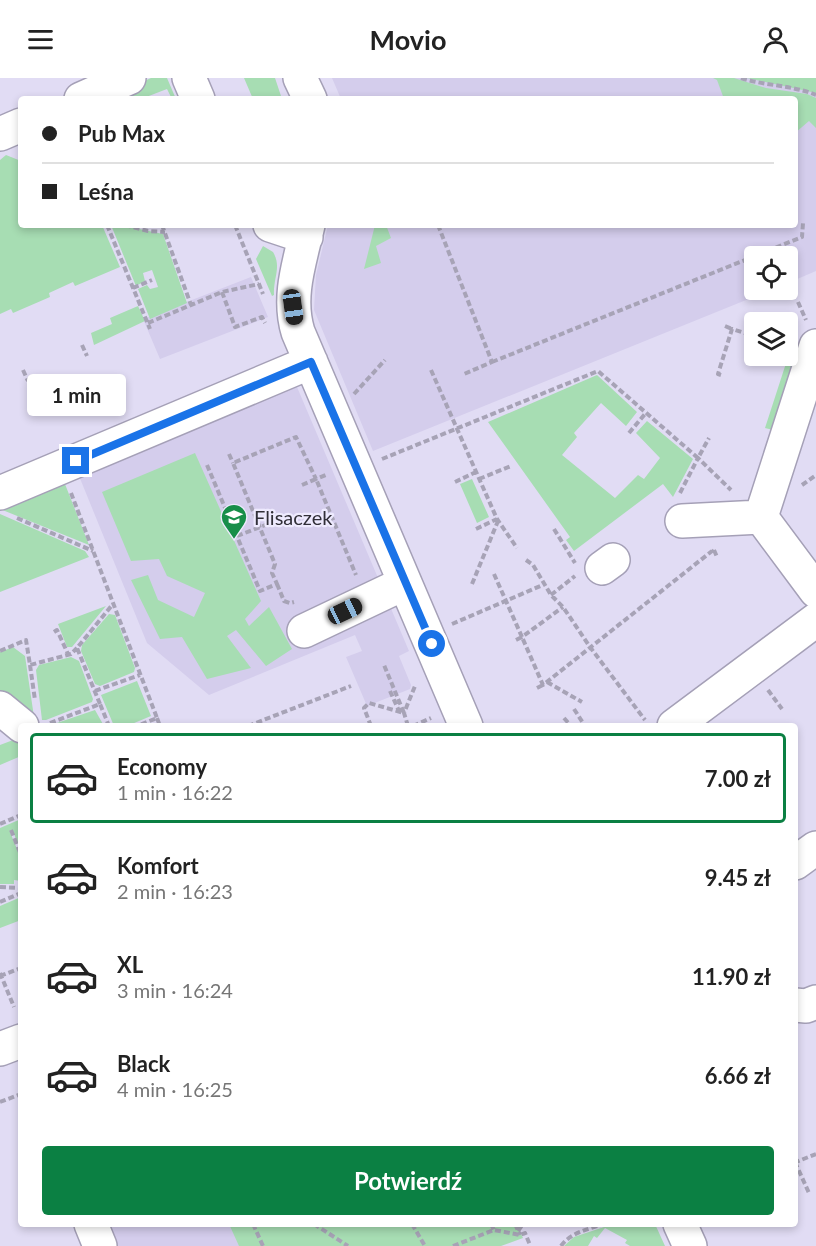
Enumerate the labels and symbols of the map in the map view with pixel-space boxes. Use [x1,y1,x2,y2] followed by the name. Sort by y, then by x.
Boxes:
[282,288,304,326] car
[26,374,125,416] callout: 1 min
[62,447,89,474] route end
[219,502,249,540] school or university icon: Flisaczek
[254,505,333,529] place label: Flisaczek
[325,595,365,627] car
[418,630,445,657] route start

